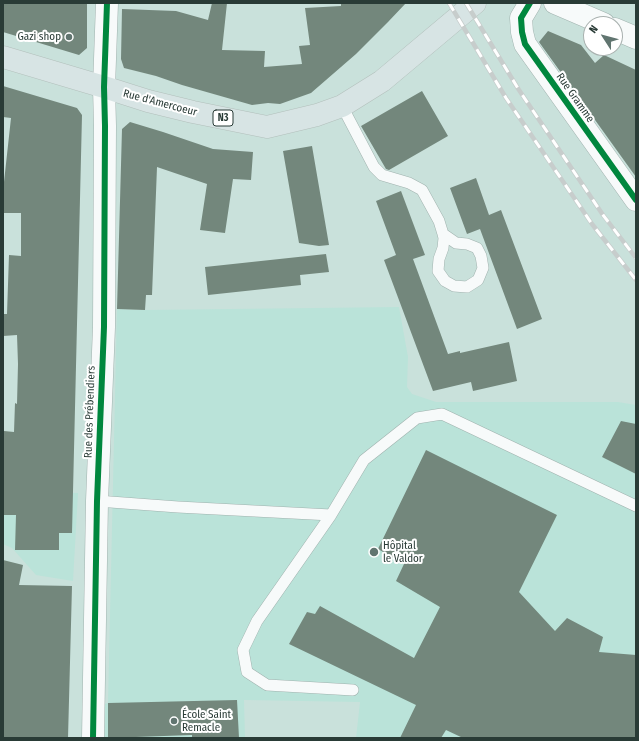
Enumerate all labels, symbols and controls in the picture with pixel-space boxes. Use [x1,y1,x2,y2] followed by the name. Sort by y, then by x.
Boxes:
[583,16,623,56] north arrow
[586,23,601,36] text: N
[17,30,61,44] place label: Gazi shop
[64,32,74,42] marker: Gazi shop
[553,71,597,125] street label: Rue Gramme
[122,87,198,119] street label: Rue d'Amercoeur
[213,110,233,126] road number: N3
[82,366,98,458] street label: Rue des Prébendiers
[383,539,423,565] place label: Hôpital le Valdor
[368,546,380,558] marker: Hôpital le Valdor
[182,708,231,734] place label: École Saint Remacle
[169,716,179,726] marker: École Saint Remacle

